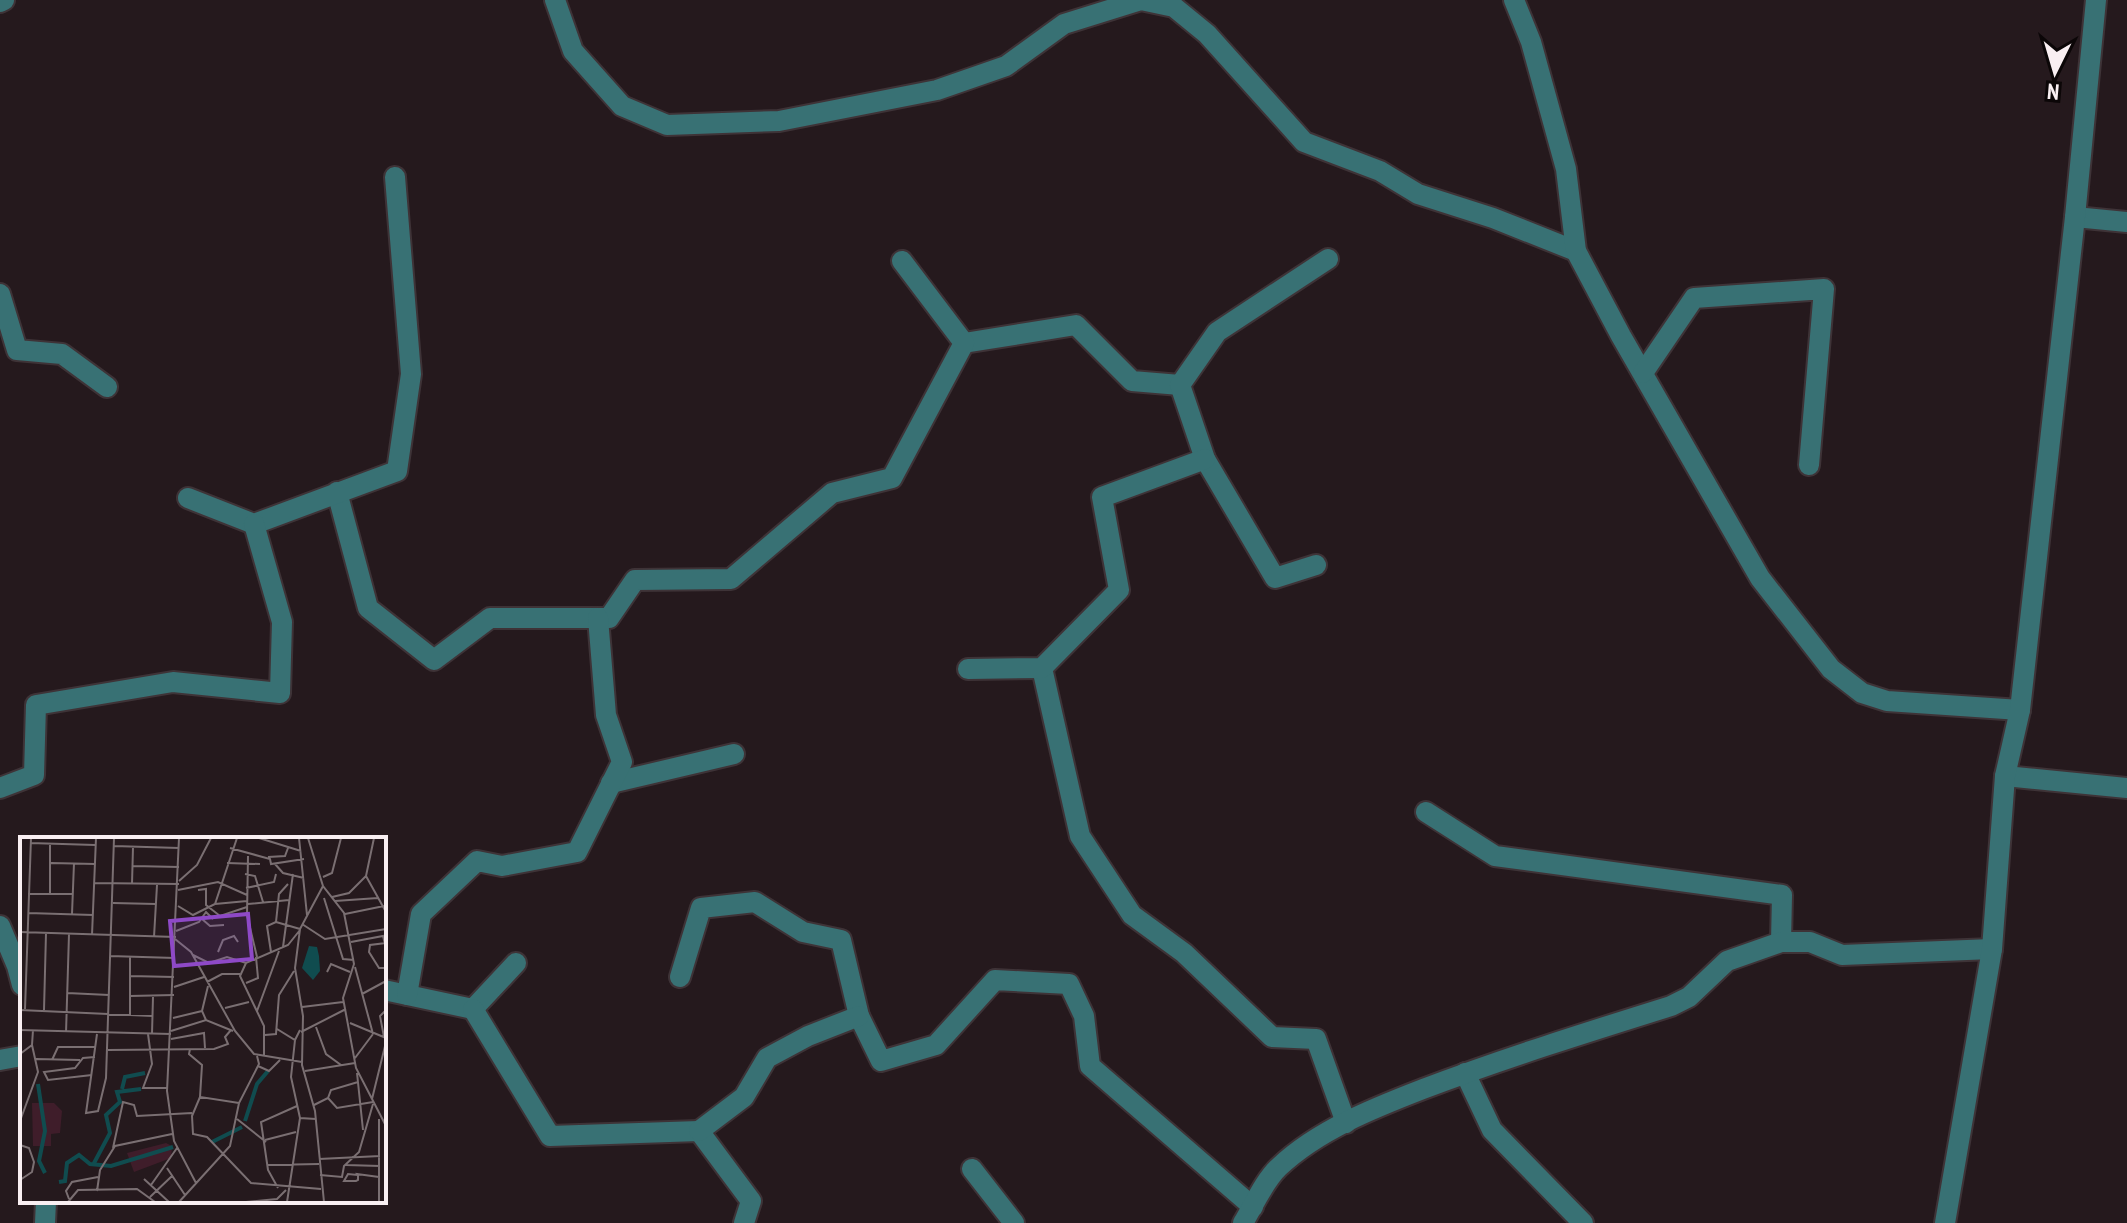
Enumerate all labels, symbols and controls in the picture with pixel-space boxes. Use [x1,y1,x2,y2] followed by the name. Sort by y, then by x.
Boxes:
[2015,32,2095,112] north arrow
[2046,77,2060,106] text: N
[20,837,386,1203] inset map

